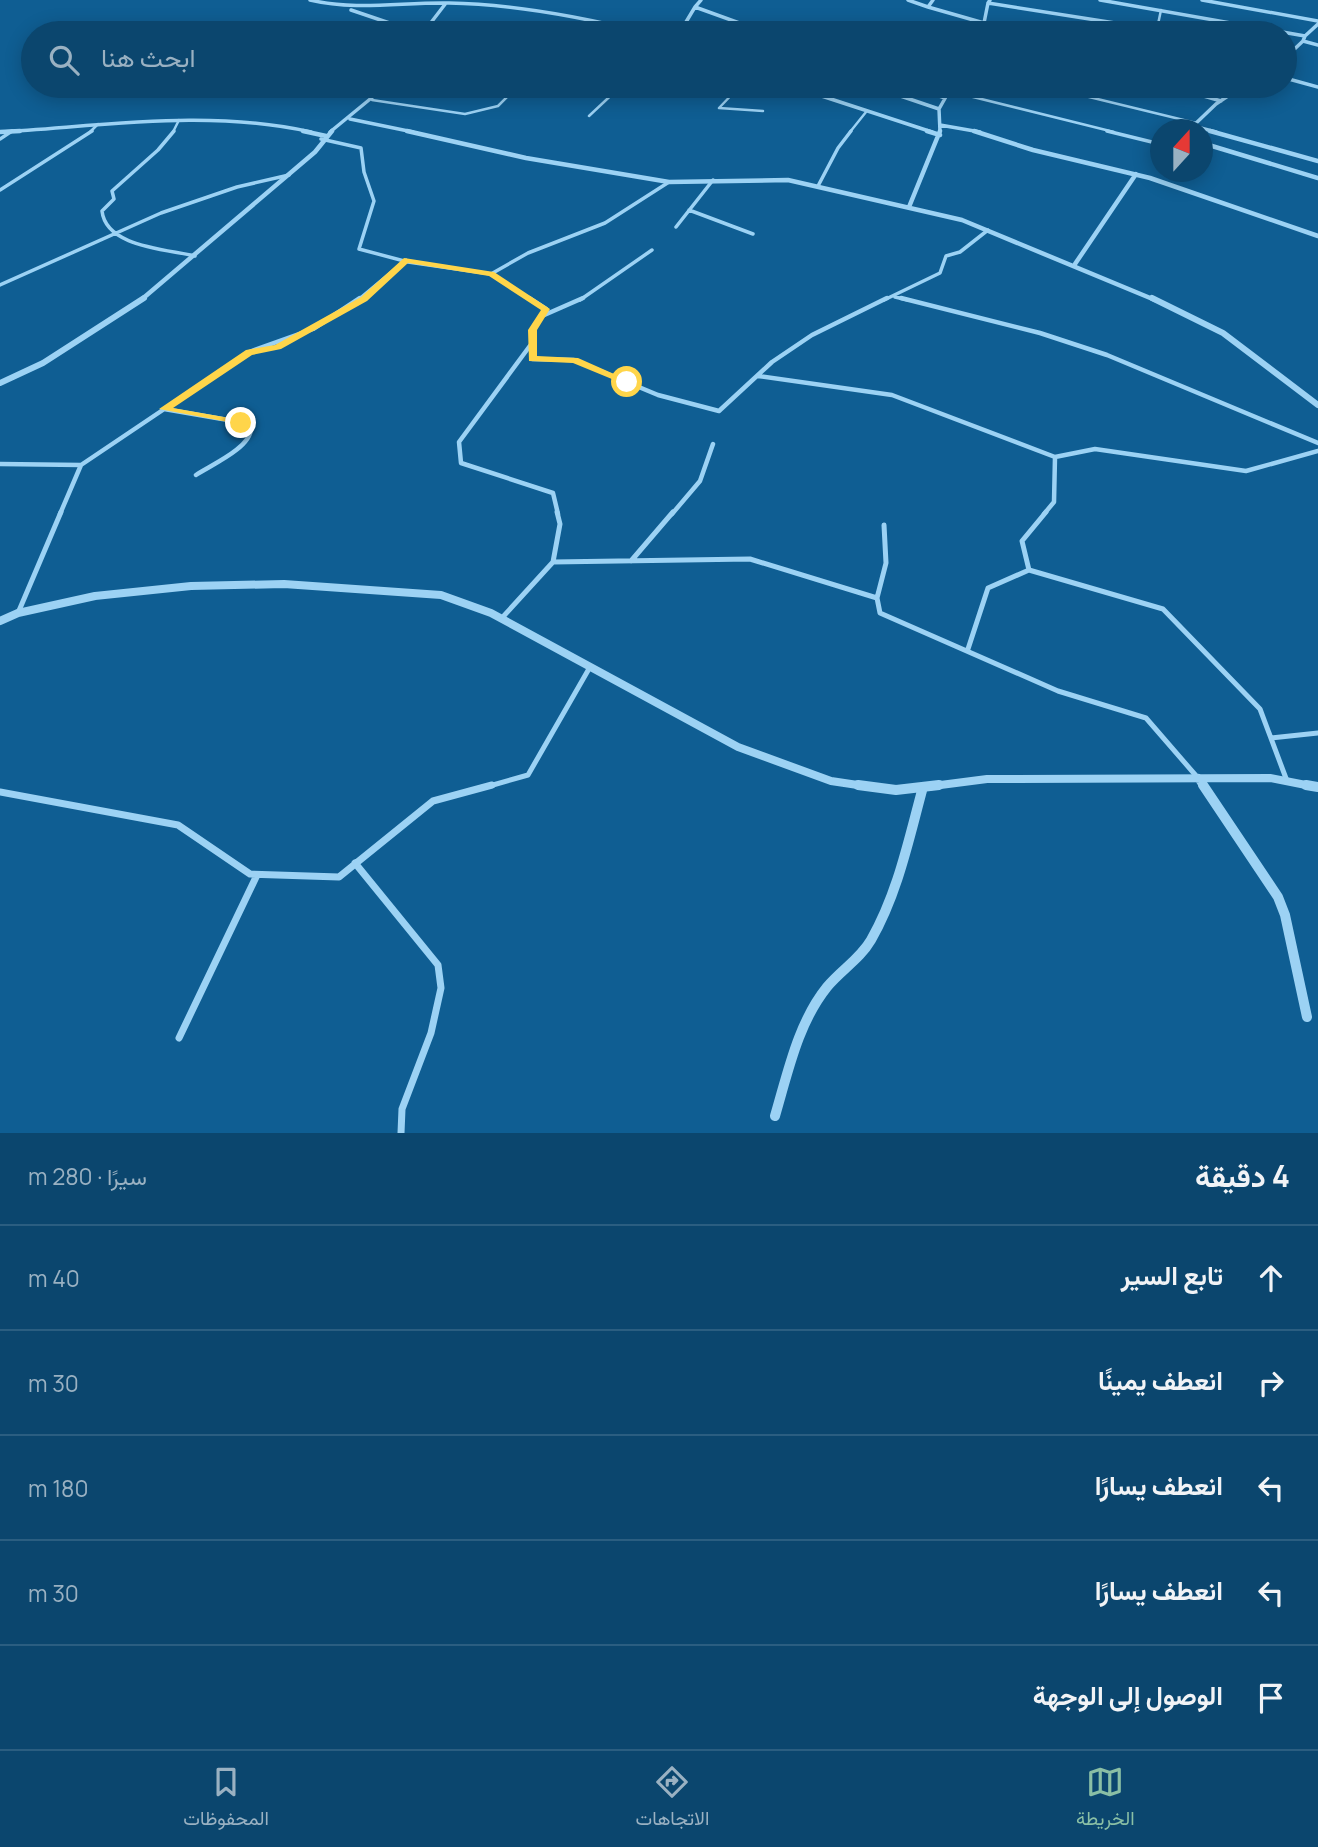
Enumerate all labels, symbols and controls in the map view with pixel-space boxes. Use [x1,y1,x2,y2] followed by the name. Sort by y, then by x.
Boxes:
[21,21,1297,98] search box
[101,39,195,75] text: ابحث هنا
[45,41,83,79] icon: search
[1150,119,1213,182] north arrow
[611,366,642,397] route start
[225,407,256,438] route end
[1195,1155,1290,1196] text: 4 دقيقة
[28,1160,147,1192] text: سيرًا · 280 m
[1121,1257,1223,1293] text: تابع السير
[1252,1259,1290,1297] icon: ahead
[28,1262,80,1294] text: 40 m
[1098,1362,1223,1398] text: انعطف يمينًا
[1252,1364,1290,1402] icon: right
[28,1367,79,1399] text: 30 m
[1095,1467,1223,1503] text: انعطف يسارًا
[1252,1469,1290,1507] icon: left
[28,1472,88,1504] text: 180 m
[1095,1572,1223,1608] text: انعطف يسارًا
[1252,1574,1290,1612] icon: left
[28,1577,79,1609] text: 30 m
[1033,1677,1223,1713] text: الوصول إلى الوجهة
[1252,1679,1290,1717] icon: arrive
[183,1763,269,1835] tab: المحفوظات
[636,1763,709,1835] tab: الاتجاهات
[1076,1763,1135,1835] tab: الخريطة

